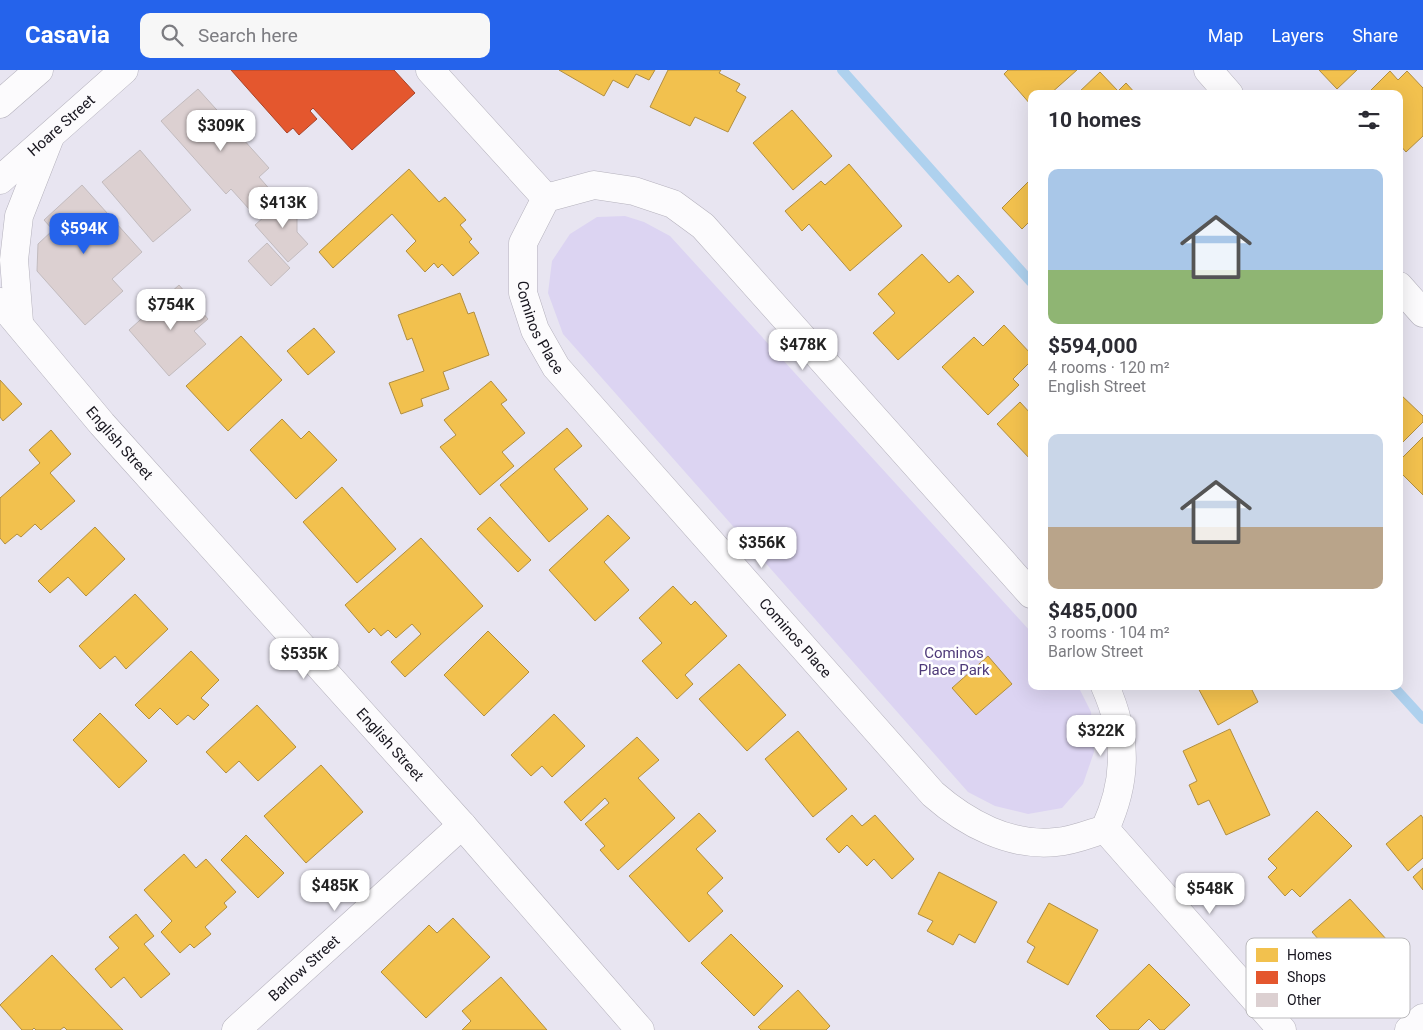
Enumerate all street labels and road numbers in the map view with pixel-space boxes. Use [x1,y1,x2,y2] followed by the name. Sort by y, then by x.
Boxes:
[24,91,99,160] street label: Hoare Street
[514,281,567,378] street label: Cominos Place
[82,403,157,484] street label: English Street
[755,594,835,682] street label: Cominos Place
[352,704,427,785] street label: English Street
[265,931,343,1005] street label: Barlow Street

